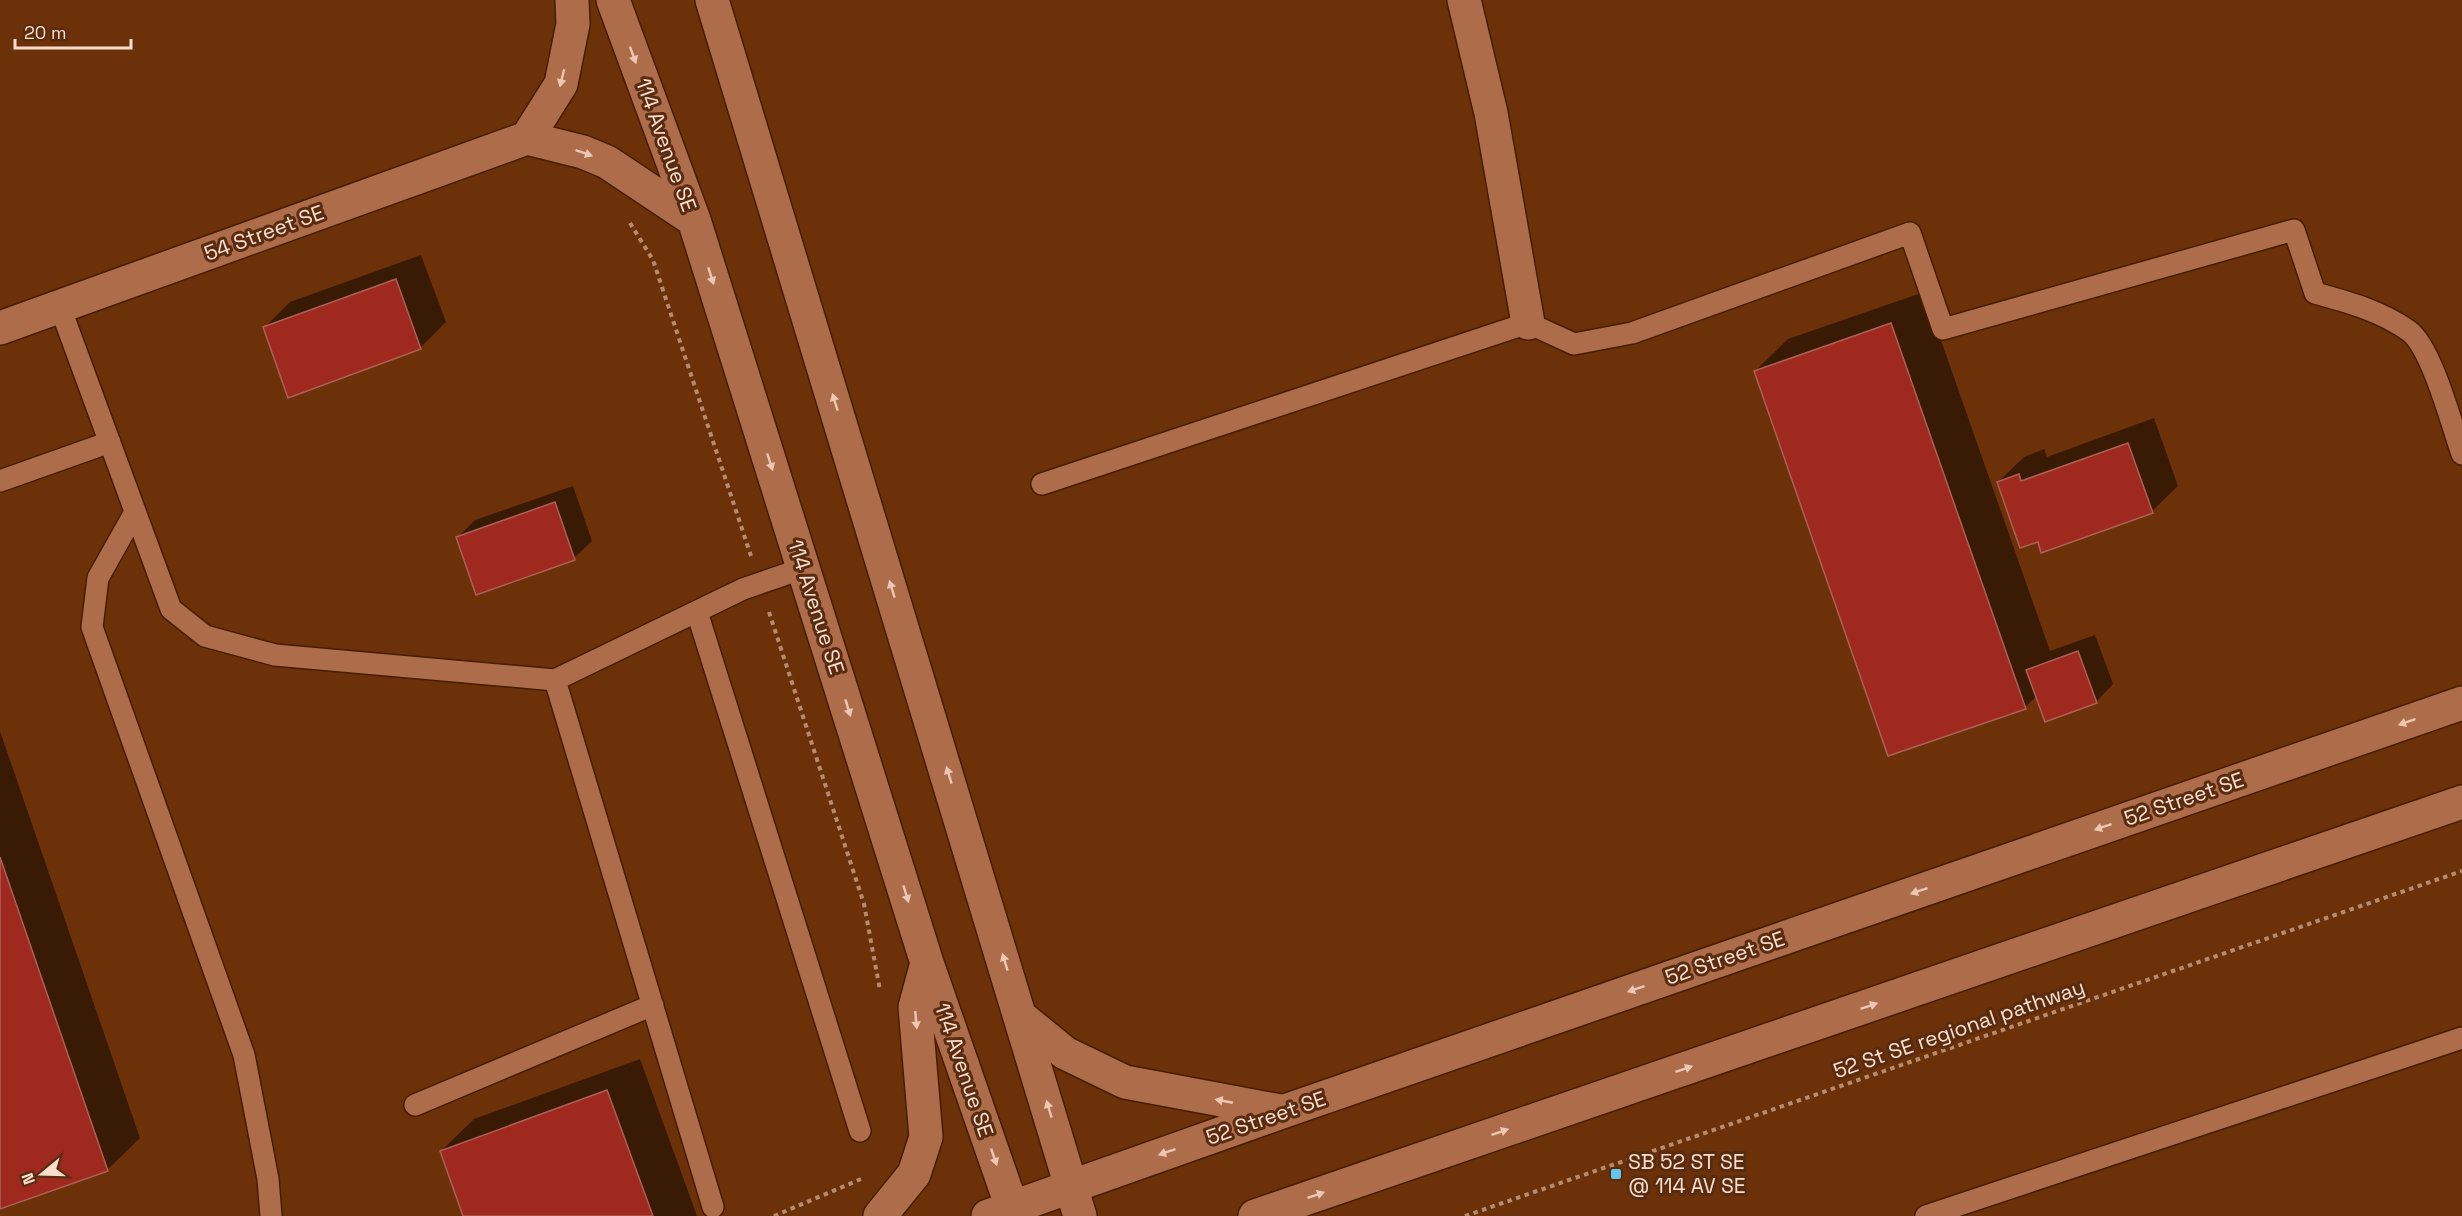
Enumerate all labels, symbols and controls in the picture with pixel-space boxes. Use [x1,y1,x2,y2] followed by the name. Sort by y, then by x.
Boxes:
[15,12,130,50] scale bar
[24,21,67,44] text: 20 m
[629,46,639,64] one-way arrow
[556,69,566,87] one-way arrow
[630,74,703,215] street label: 114 Avenue SE
[575,149,593,159] one-way arrow
[200,198,327,267] street label: 54 Street SE
[707,267,716,285] one-way arrow
[830,393,839,411] one-way arrow
[766,453,775,471] one-way arrow
[782,536,851,678] street label: 114 Avenue SE
[887,580,896,598] one-way arrow
[844,699,853,717] one-way arrow
[2398,717,2416,727] one-way arrow
[2120,765,2247,832] street label: 52 Street SE
[943,766,953,784] one-way arrow
[2094,822,2112,832] one-way arrow
[902,885,911,903] one-way arrow
[1910,886,1928,896] one-way arrow
[1661,924,1788,991] street label: 52 Street SE
[1000,953,1009,971] one-way arrow
[1830,973,2088,1084] street label: 52 St SE regional pathway
[1627,985,1645,994] one-way arrow
[929,999,1000,1140] street label: 114 Avenue SE
[1860,1000,1878,1010] one-way arrow
[911,1010,921,1029] one-way arrow
[1675,1063,1693,1073] one-way arrow
[1202,1084,1329,1151] street label: 52 Street SE
[1214,1096,1233,1105] one-way arrow
[1044,1100,1053,1118] one-way arrow
[1491,1127,1509,1137] one-way arrow
[12,1144,72,1204] north arrow
[990,1148,1000,1166] one-way arrow
[1158,1148,1176,1157] one-way arrow
[1628,1148,1746,1199] place label: SB 52 ST SE @ 114 AV SE
[1609,1167,1623,1181] marker: SB 52 ST SE @ 114 AV SE
[17,1170,40,1187] text: N
[1307,1190,1325,1200] one-way arrow

